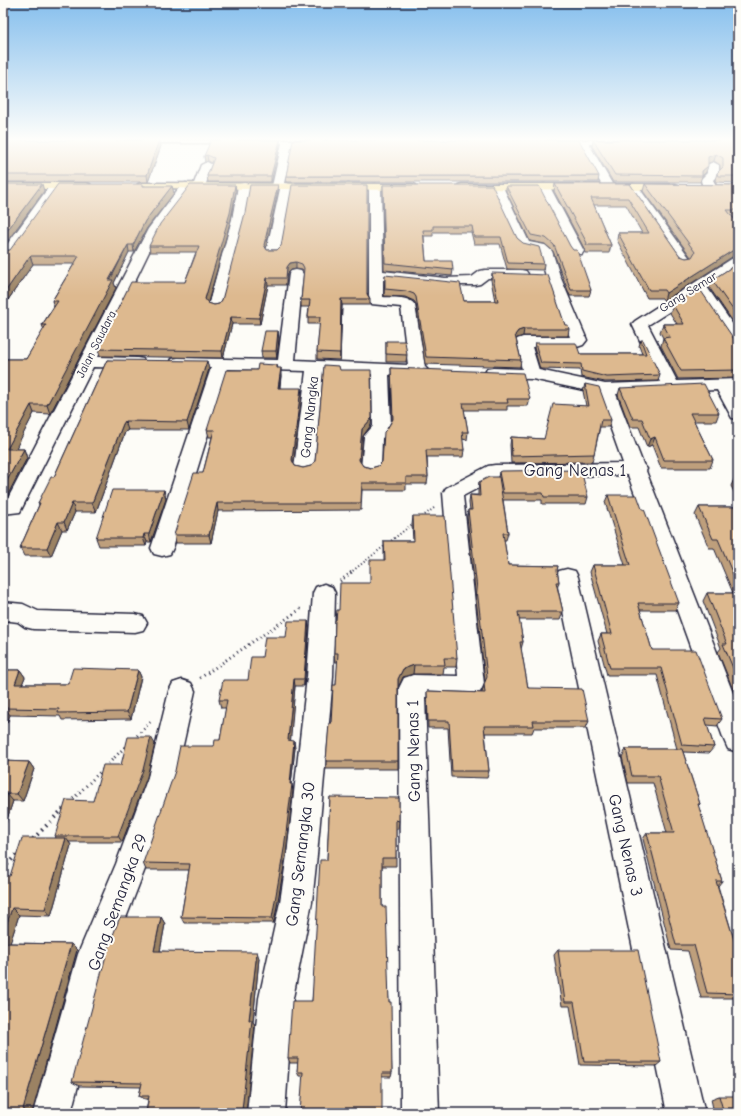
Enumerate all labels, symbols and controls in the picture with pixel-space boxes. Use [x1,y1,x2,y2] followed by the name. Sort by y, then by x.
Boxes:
[657,269,720,315] street label: Gang Semar
[73,308,119,380] street label: Jalan Saudara
[297,375,322,459] street label: Gang Nangka
[524,461,626,480] street label: Gang Nenas 1
[403,700,424,802] street label: Gang Nenas 1
[282,781,319,927] street label: Gang Semangka 30
[605,792,646,898] street label: Gang Nenas 3
[84,831,151,973] street label: Gang Semangka 29

